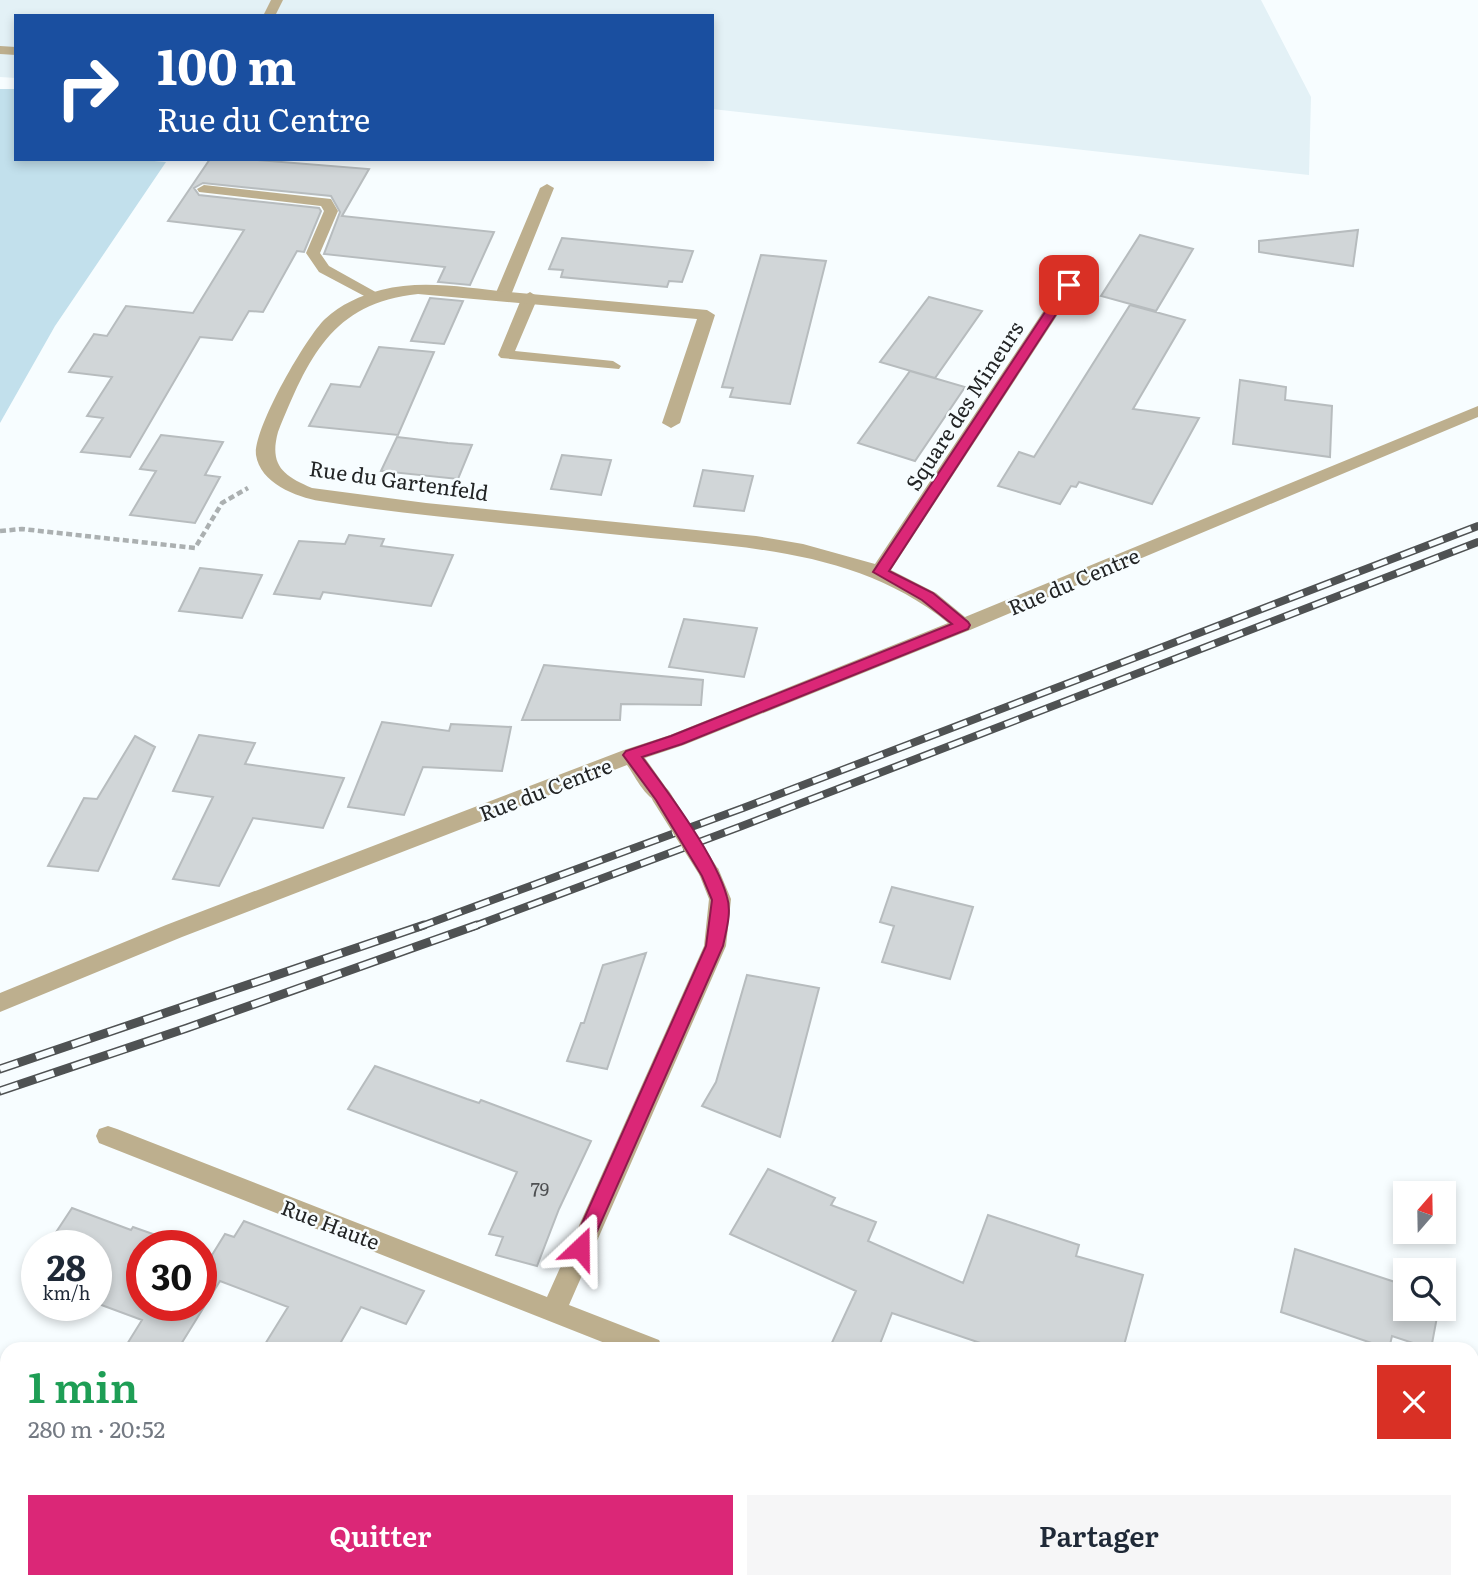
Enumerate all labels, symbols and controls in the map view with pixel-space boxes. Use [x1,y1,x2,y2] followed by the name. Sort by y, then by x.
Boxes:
[157,27,296,100] text: 100 m
[42,42,133,133] icon: right
[157,94,370,142] text: Rue du Centre
[1039,255,1099,315] pin
[1050,266,1088,304] icon: arrive
[897,314,1029,496] street label: Square des Mineurs
[307,451,491,507] street label: Rue du Gartenfeld
[1002,538,1144,622] street label: Rue du Centre
[474,748,616,828] street label: Rue du Centre
[531,1175,549,1202] house number: 79
[1393,1181,1456,1244] north arrow
[1393,1181,1456,1321] map controls
[277,1190,385,1256] street label: Rue Haute
[543,1211,617,1285] position arrow
[126,1230,217,1321] speed limit sign: 30
[47,1240,86,1292] text: 28
[1393,1258,1456,1321] button: search
[43,1279,90,1306] text: km/h
[28,1354,138,1416] text: 1 min
[1377,1365,1451,1439] button: close
[28,1411,165,1445] text: 280 m · 20:52
[28,1495,733,1575] button: Quitter
[747,1495,1451,1575] button: Partager

